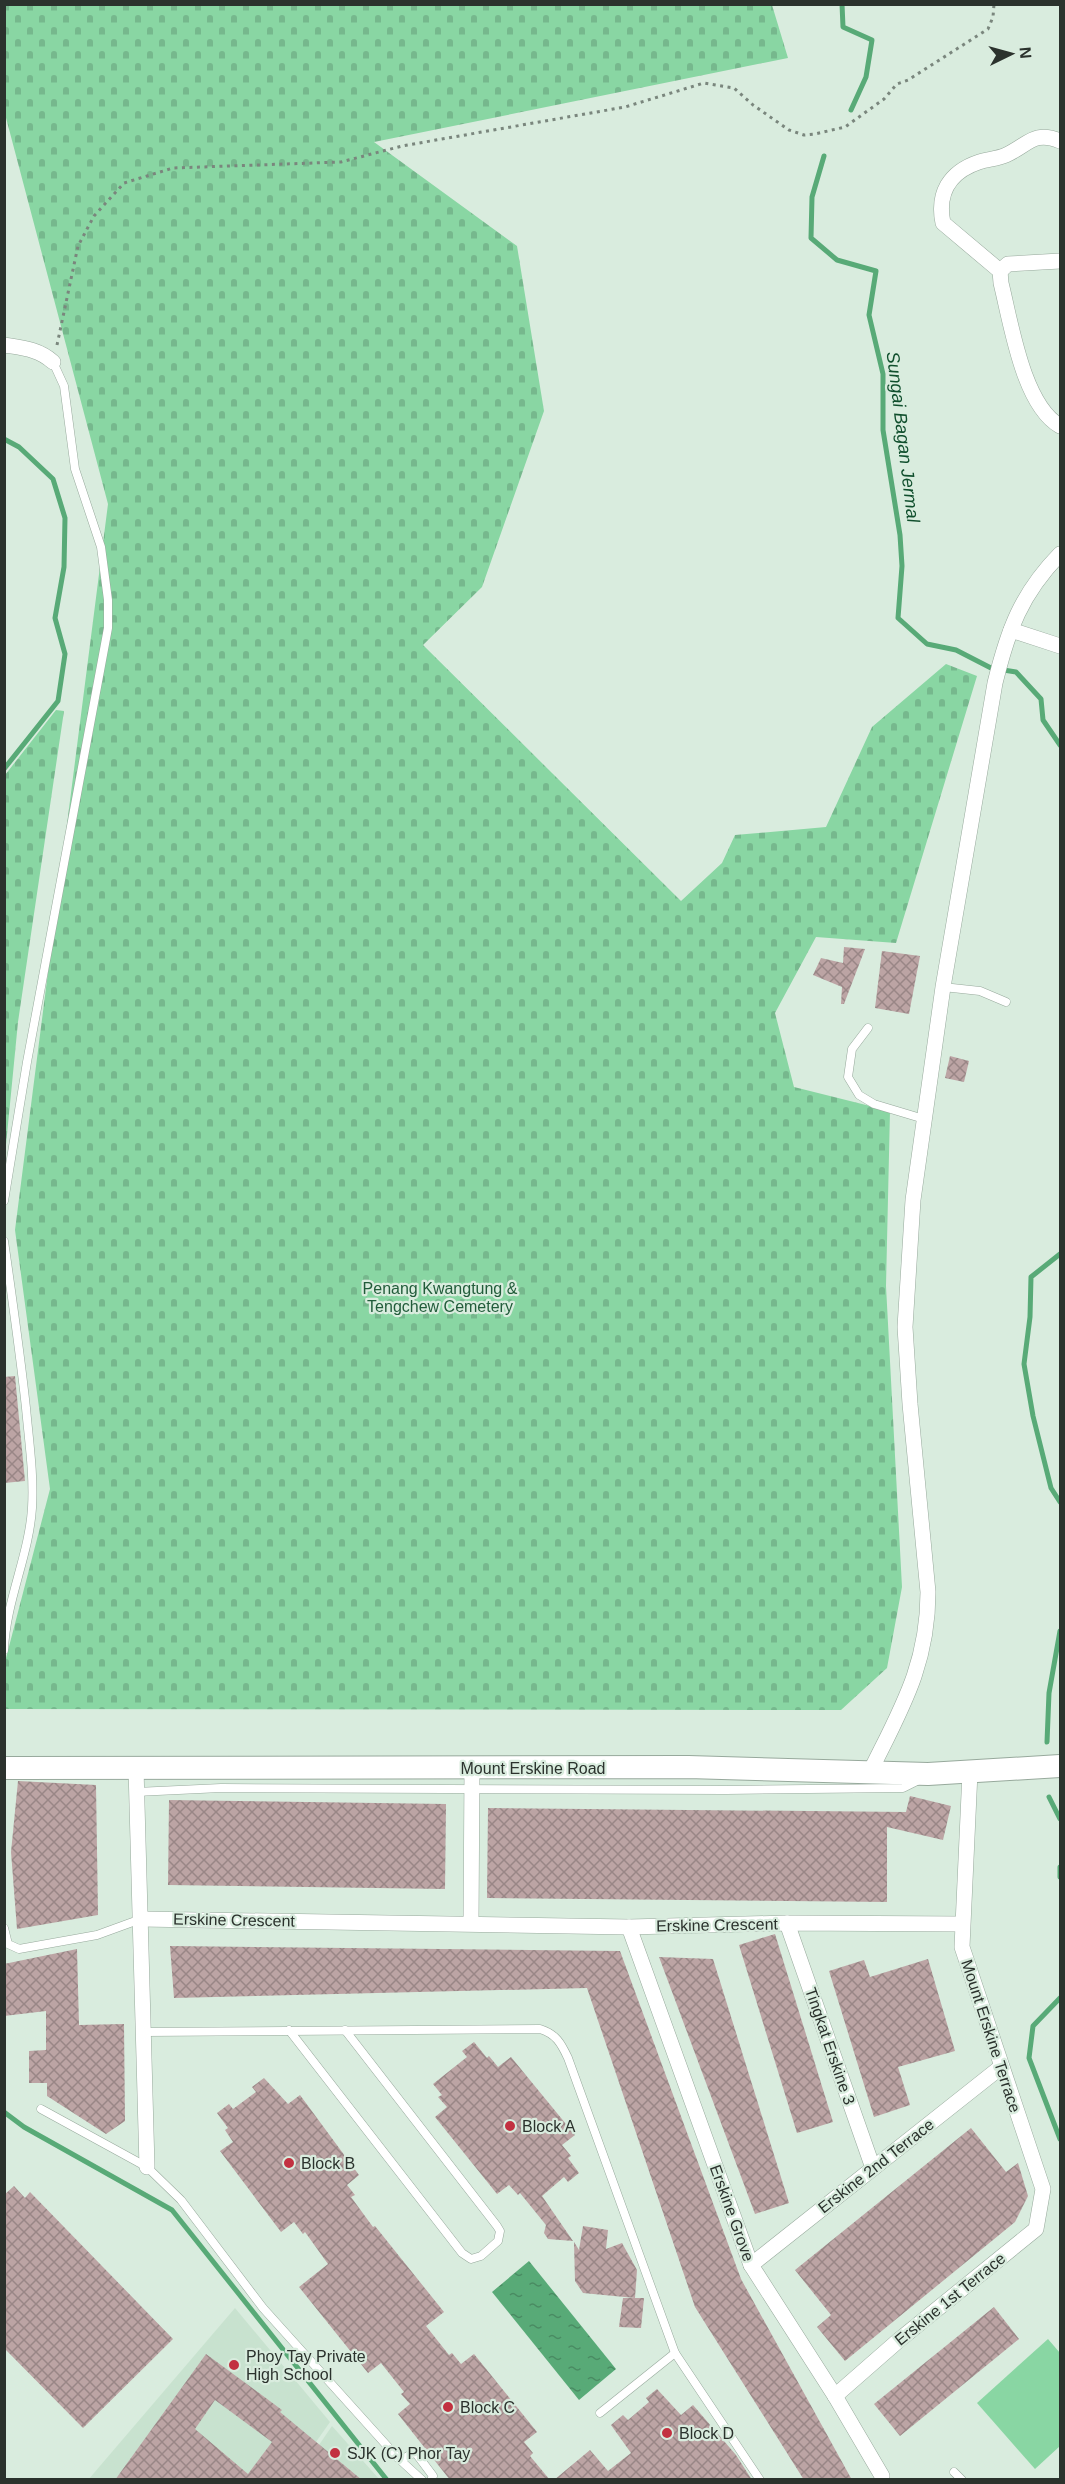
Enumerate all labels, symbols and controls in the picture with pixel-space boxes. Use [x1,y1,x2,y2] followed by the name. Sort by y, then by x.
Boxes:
[981,24,1041,84] north arrow
[1016,46,1034,59] text: N
[883,350,924,525] water label: Sungai Bagan Jermal
[363,1280,518,1315] park label: Penang Kwangtung & Tengchew Cemetery
[461,1760,605,1777] street label: Mount Erskine Road
[173,1910,296,1930] street label: Erskine Crescent
[656,1915,779,1935] street label: Erskine Crescent
[958,1957,1024,2115] street label: Mount Erskine Terrace
[802,1985,858,2107] street label: Tingkat Erskine 3
[815,2116,937,2216] street label: Erskine 2nd Terrace
[522,2118,576,2135] place label: Block A
[503,2119,517,2133] marker: Block A
[301,2155,355,2172] place label: Block B
[282,2156,296,2170] marker: Block B
[707,2162,757,2264] street label: Erskine Grove
[892,2249,1009,2349] street label: Erskine 1st Terrace
[246,2348,366,2383] place label: Phoy Tay Private High School
[227,2358,241,2372] marker: Phoy Tay Private High School
[460,2399,515,2416] place label: Block C
[441,2400,455,2414] marker: Block C
[679,2425,734,2442] place label: Block D
[660,2426,674,2440] marker: Block D
[347,2445,470,2462] place label: SJK (C) Phor Tay
[328,2446,342,2460] marker: SJK (C) Phor Tay

